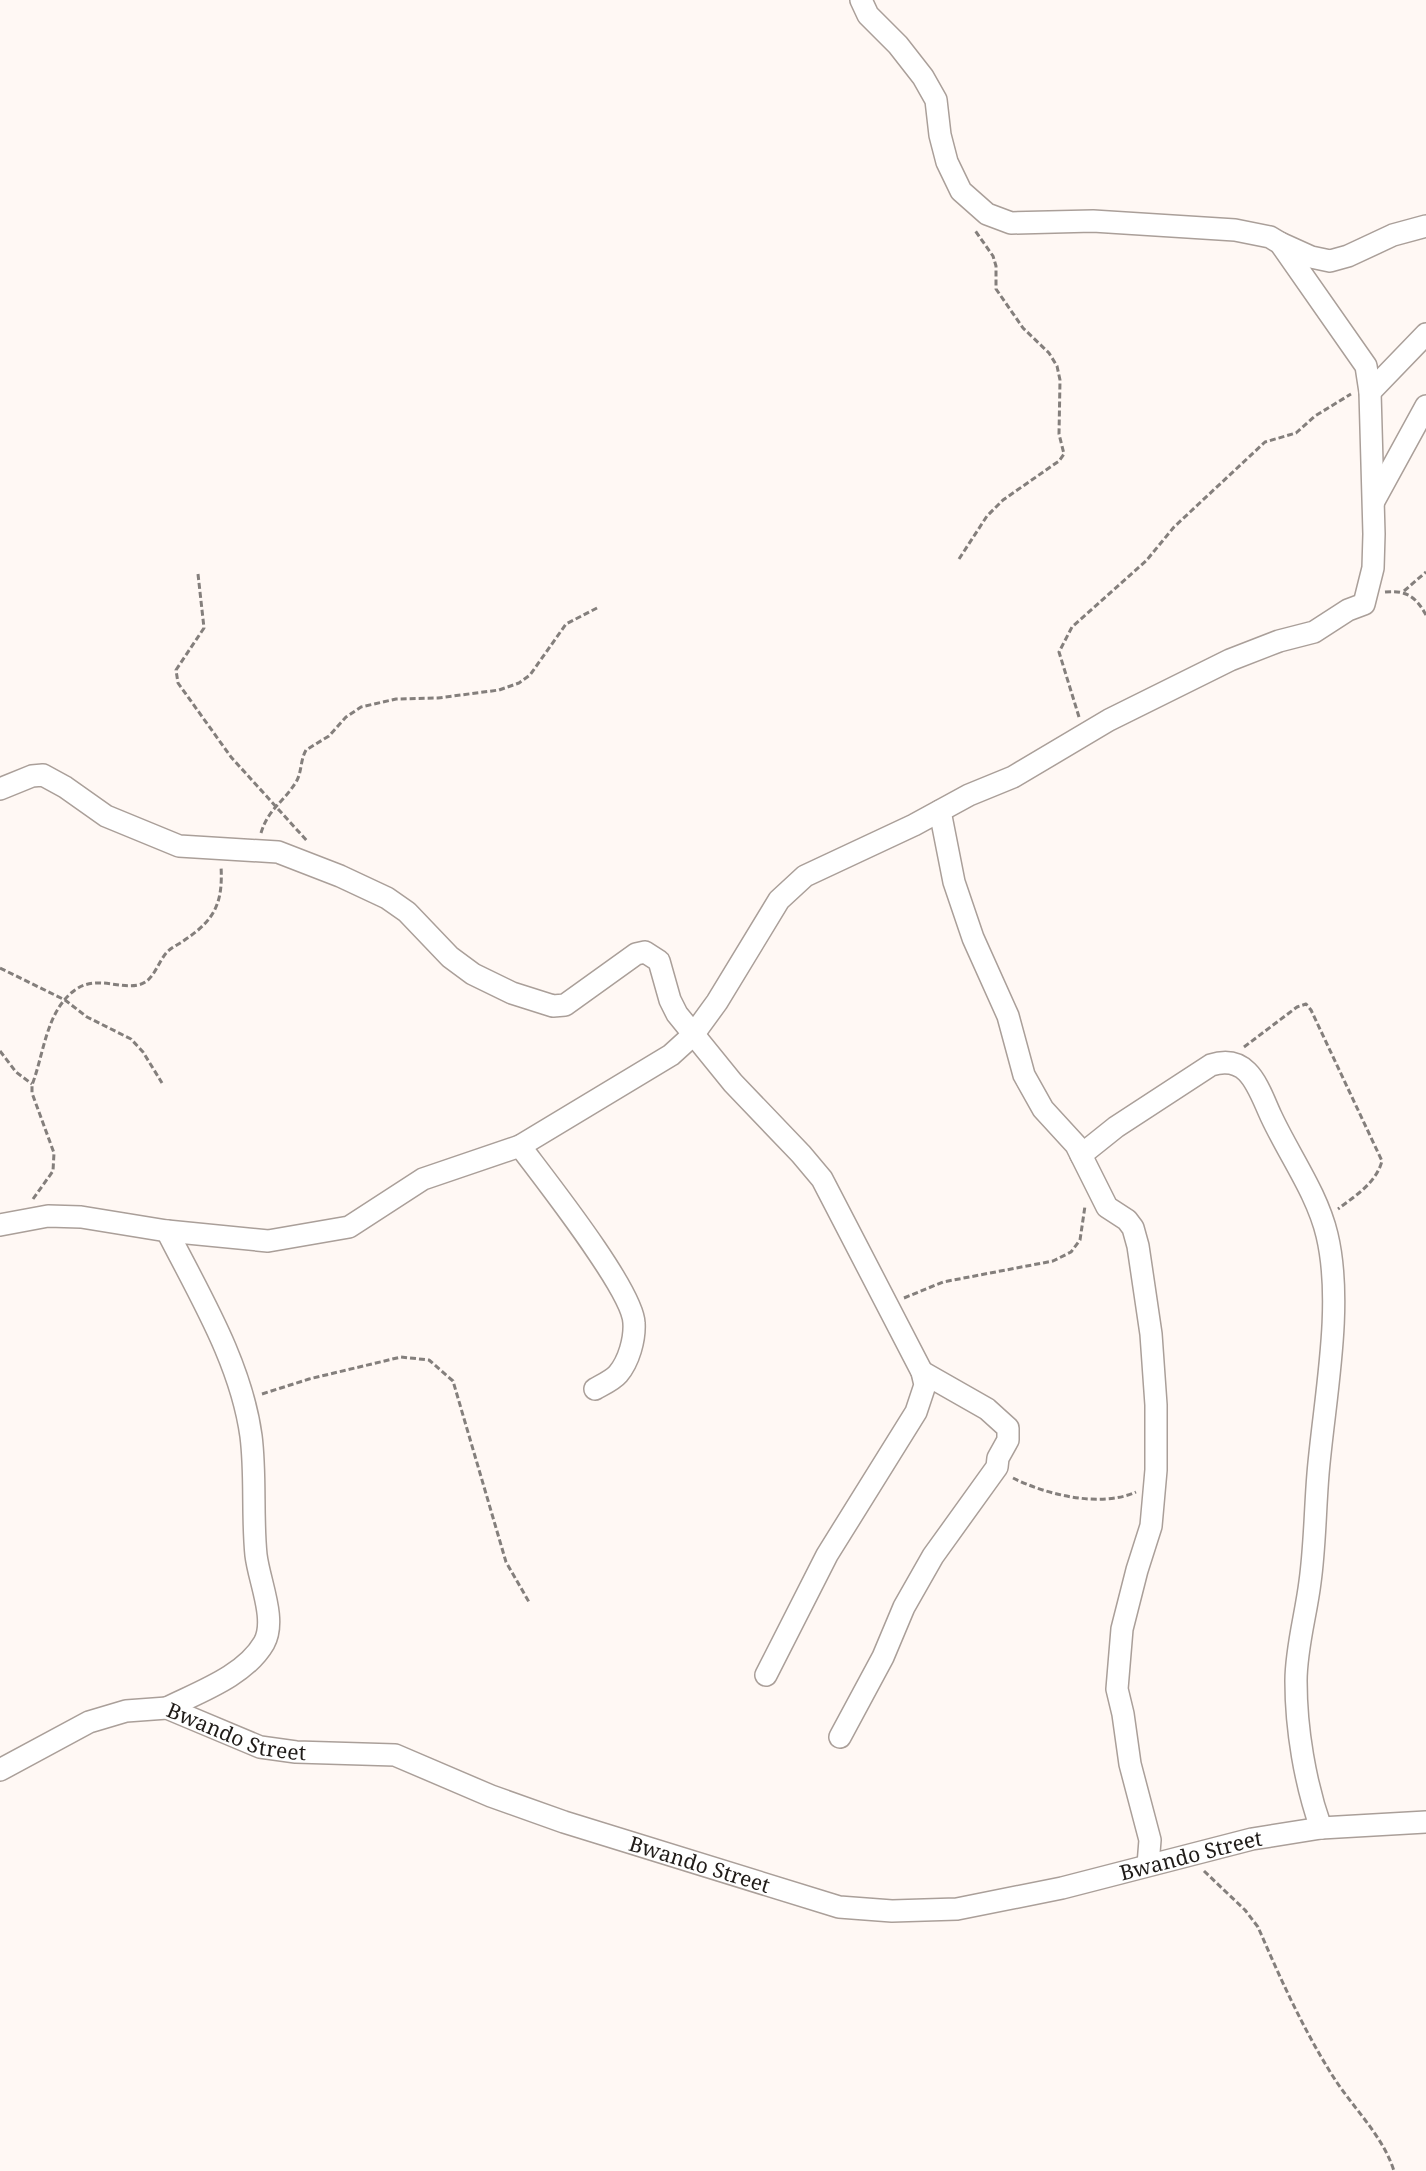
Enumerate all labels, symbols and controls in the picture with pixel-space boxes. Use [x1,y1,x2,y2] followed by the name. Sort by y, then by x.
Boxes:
[163,1696,306,1766] street label: Bwando Street
[1116,1824,1264,1887] street label: Bwando Street
[626,1829,774,1899] street label: Bwando Street

